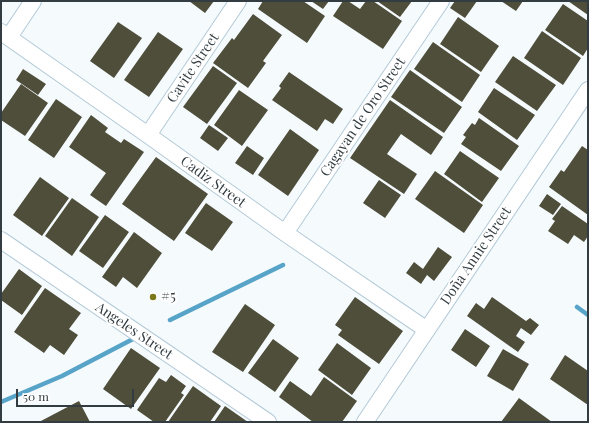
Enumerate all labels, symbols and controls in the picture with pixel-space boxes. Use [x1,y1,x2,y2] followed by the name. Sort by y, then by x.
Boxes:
[164,30,222,106] street label: Cavite Street
[317,54,409,180] street label: Cagayan de Oro Street
[177,153,249,211] street label: Cadiz Street
[437,204,515,308] street label: Doña Annie Street
[161,289,176,305] place label: #5
[148,292,158,302] marker: #5
[92,299,176,363] street label: Angeles Street
[18,381,136,407] scale bar
[23,388,49,404] text: 50 m

